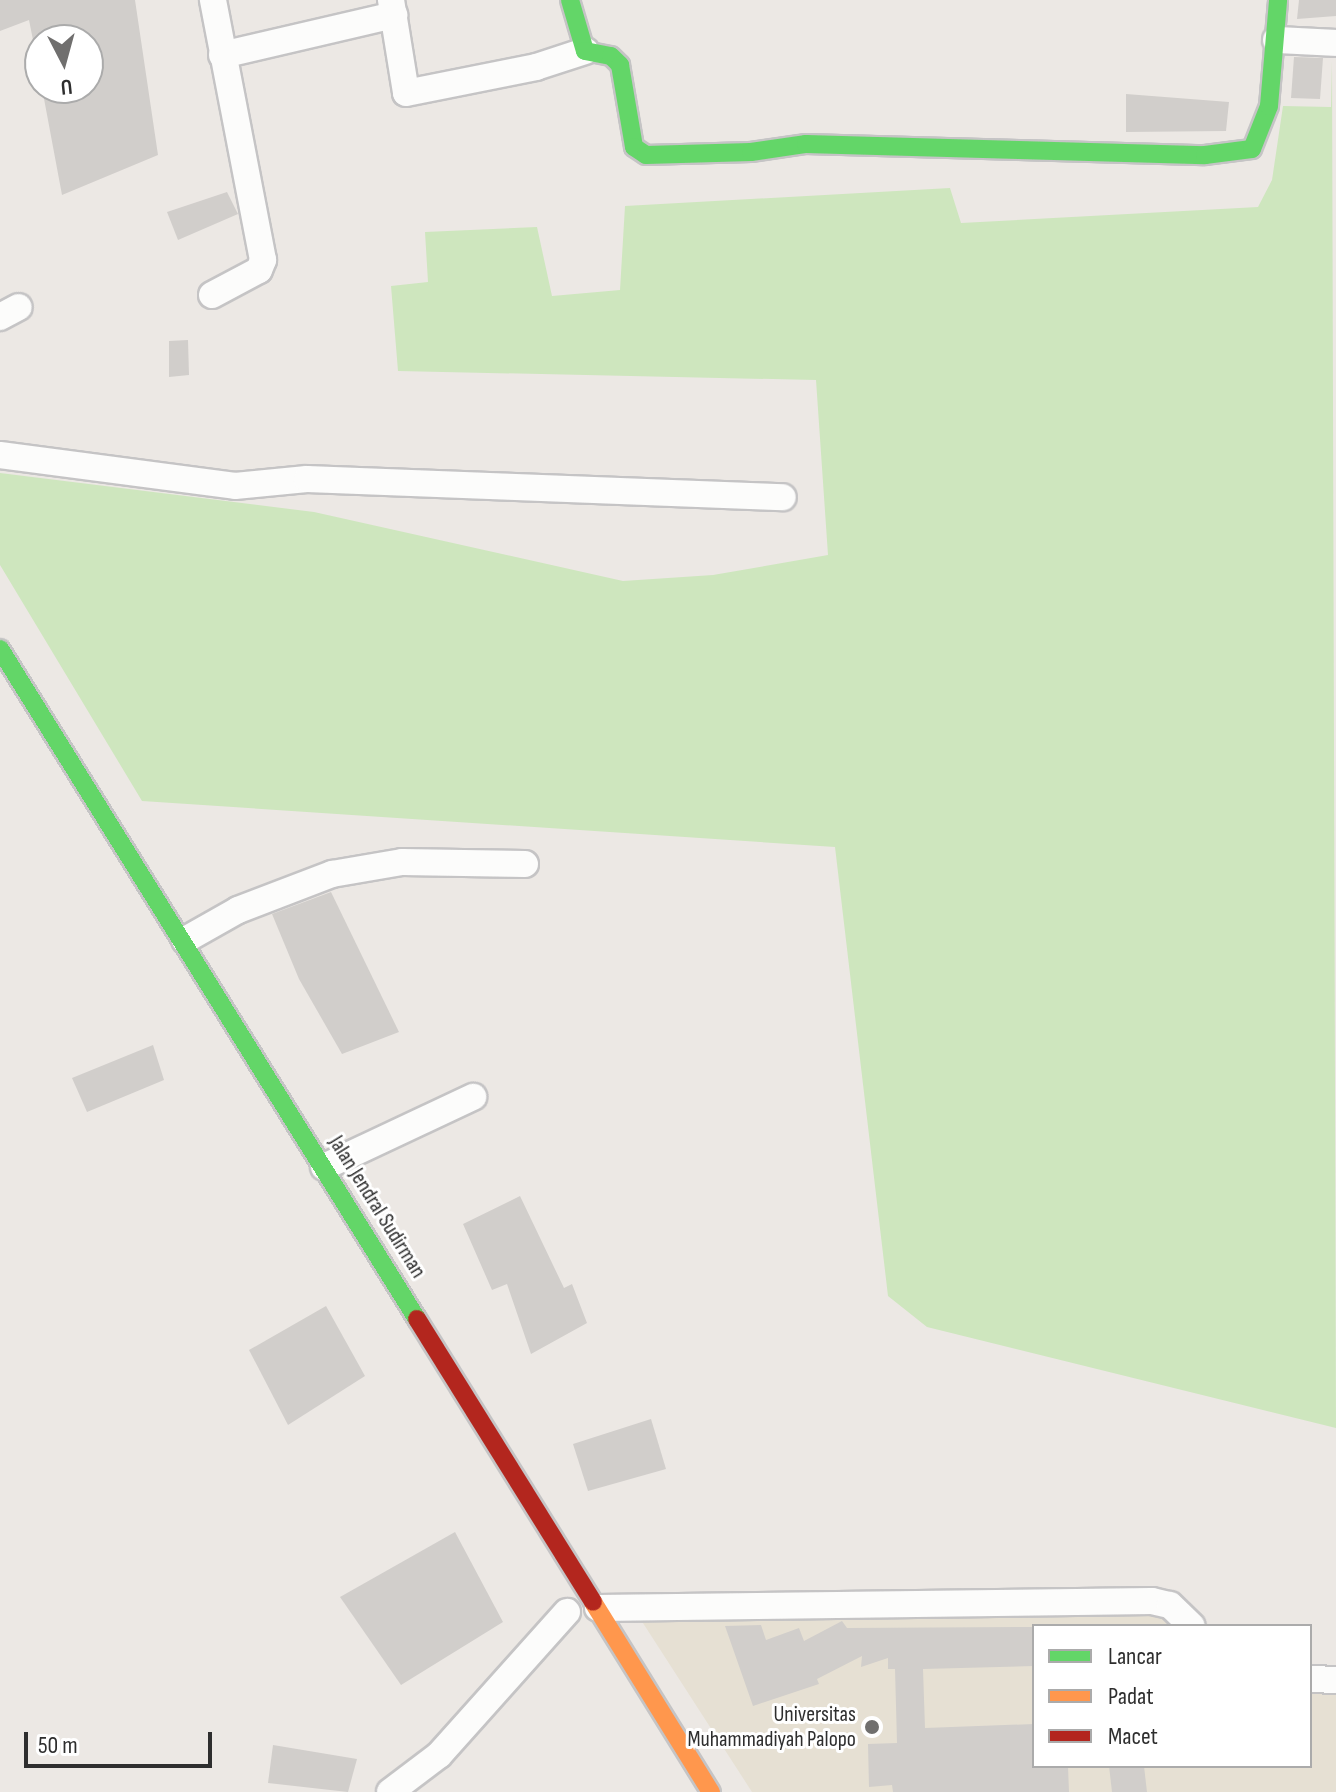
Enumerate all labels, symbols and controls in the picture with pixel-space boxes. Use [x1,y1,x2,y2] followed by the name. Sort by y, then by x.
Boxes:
[24,24,104,104] north arrow
[59,72,73,100] text: U
[323,1131,431,1283] street label: Jalan Jendral Sudirman
[1032,1624,1312,1768] legend
[1108,1642,1162,1671] text: Lancar
[1108,1682,1154,1711] text: Padat
[687,1701,856,1752] place label: Universitas Muhammadiyah Palopo
[28,1716,216,1766] scale bar
[863,1718,881,1736] marker: Universitas Muhammadiyah Palopo
[1108,1722,1158,1751] text: Macet
[38,1731,78,1760] text: 50 m

